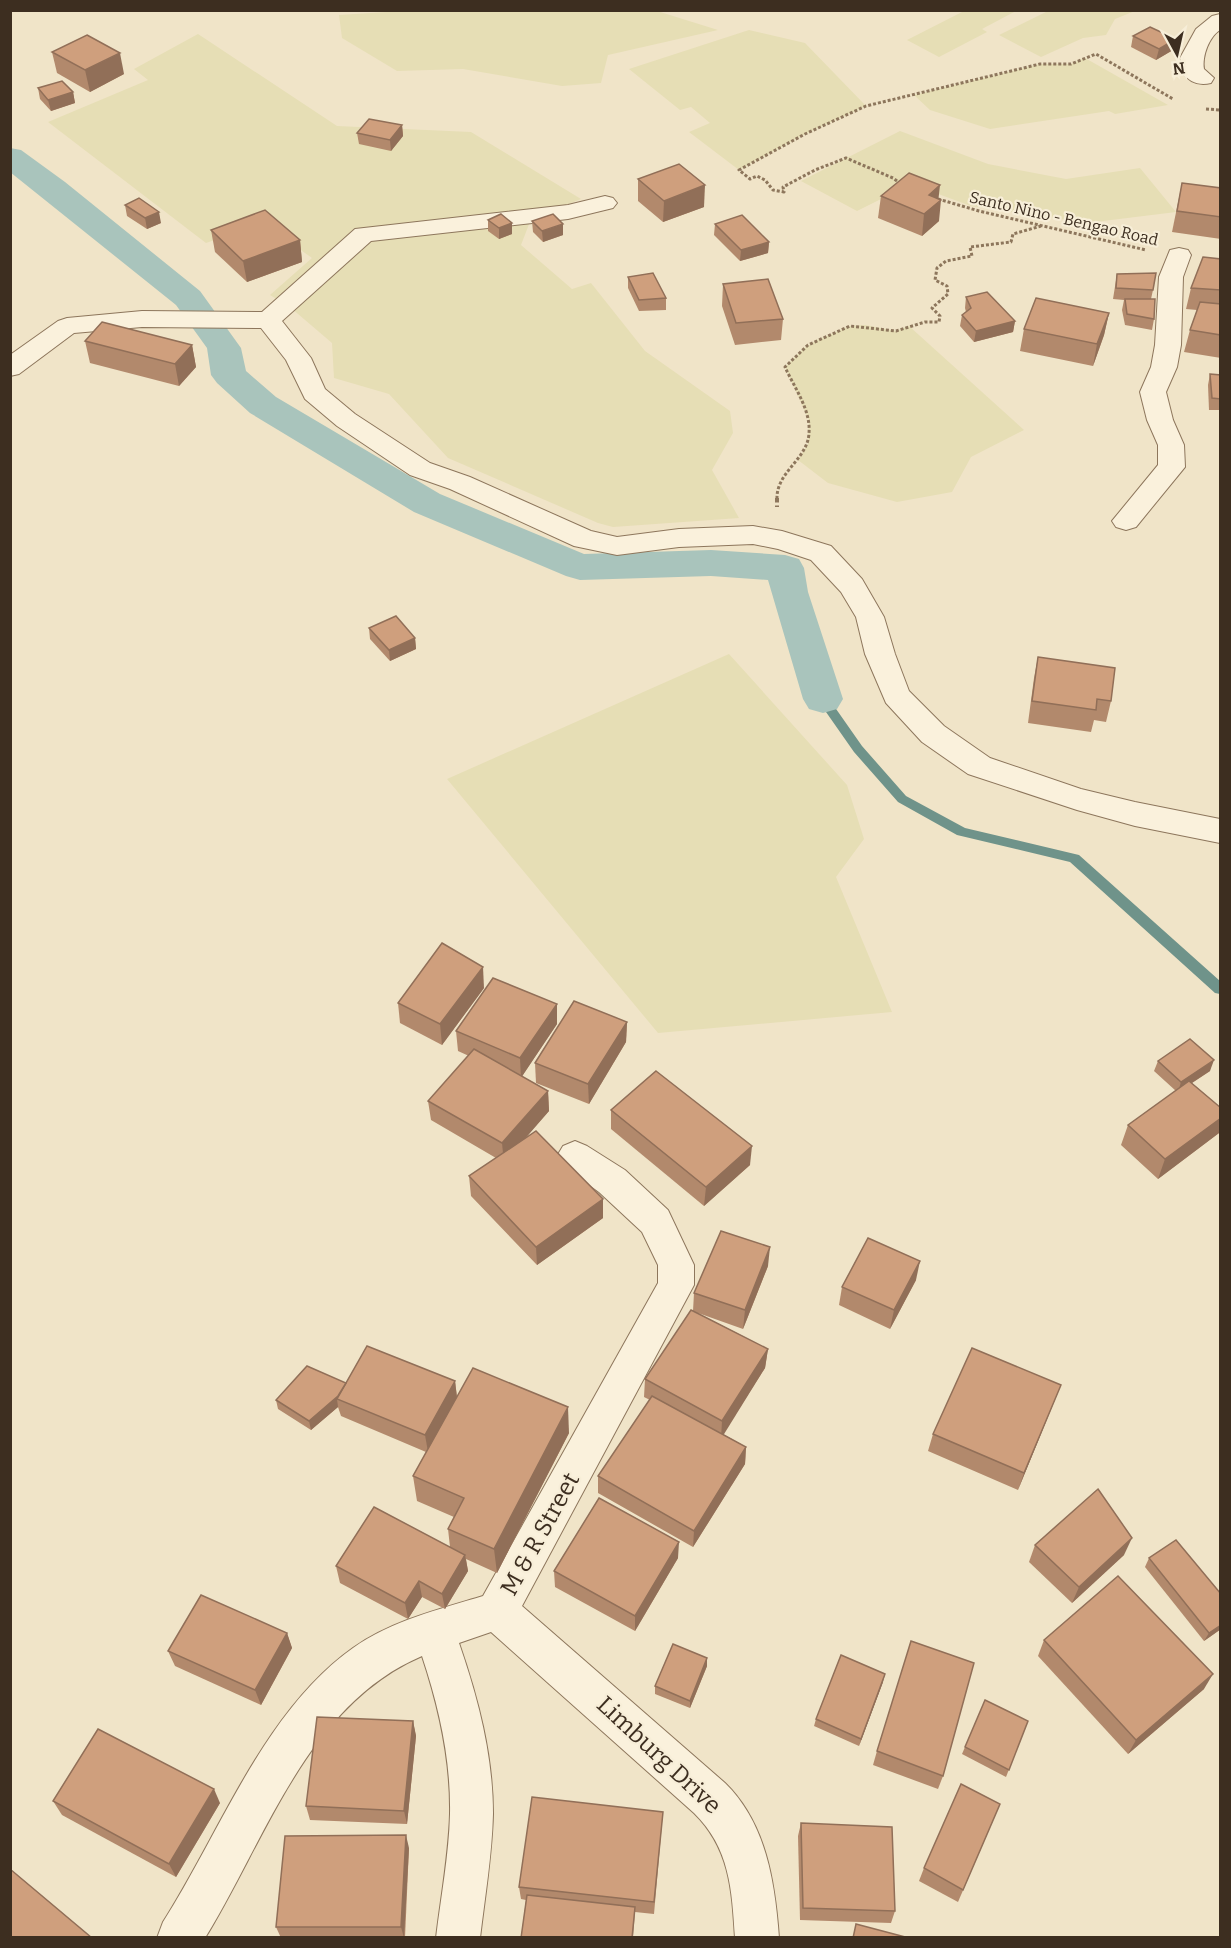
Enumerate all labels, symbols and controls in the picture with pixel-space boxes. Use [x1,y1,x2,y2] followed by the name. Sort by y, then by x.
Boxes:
[1147,24,1207,84] north arrow
[1172,58,1186,79] text: N
[968,188,1161,250] street label: Santo Nino - Bengao Road
[495,1468,585,1600] street label: M & R Street
[591,1690,727,1820] street label: Limburg Drive

